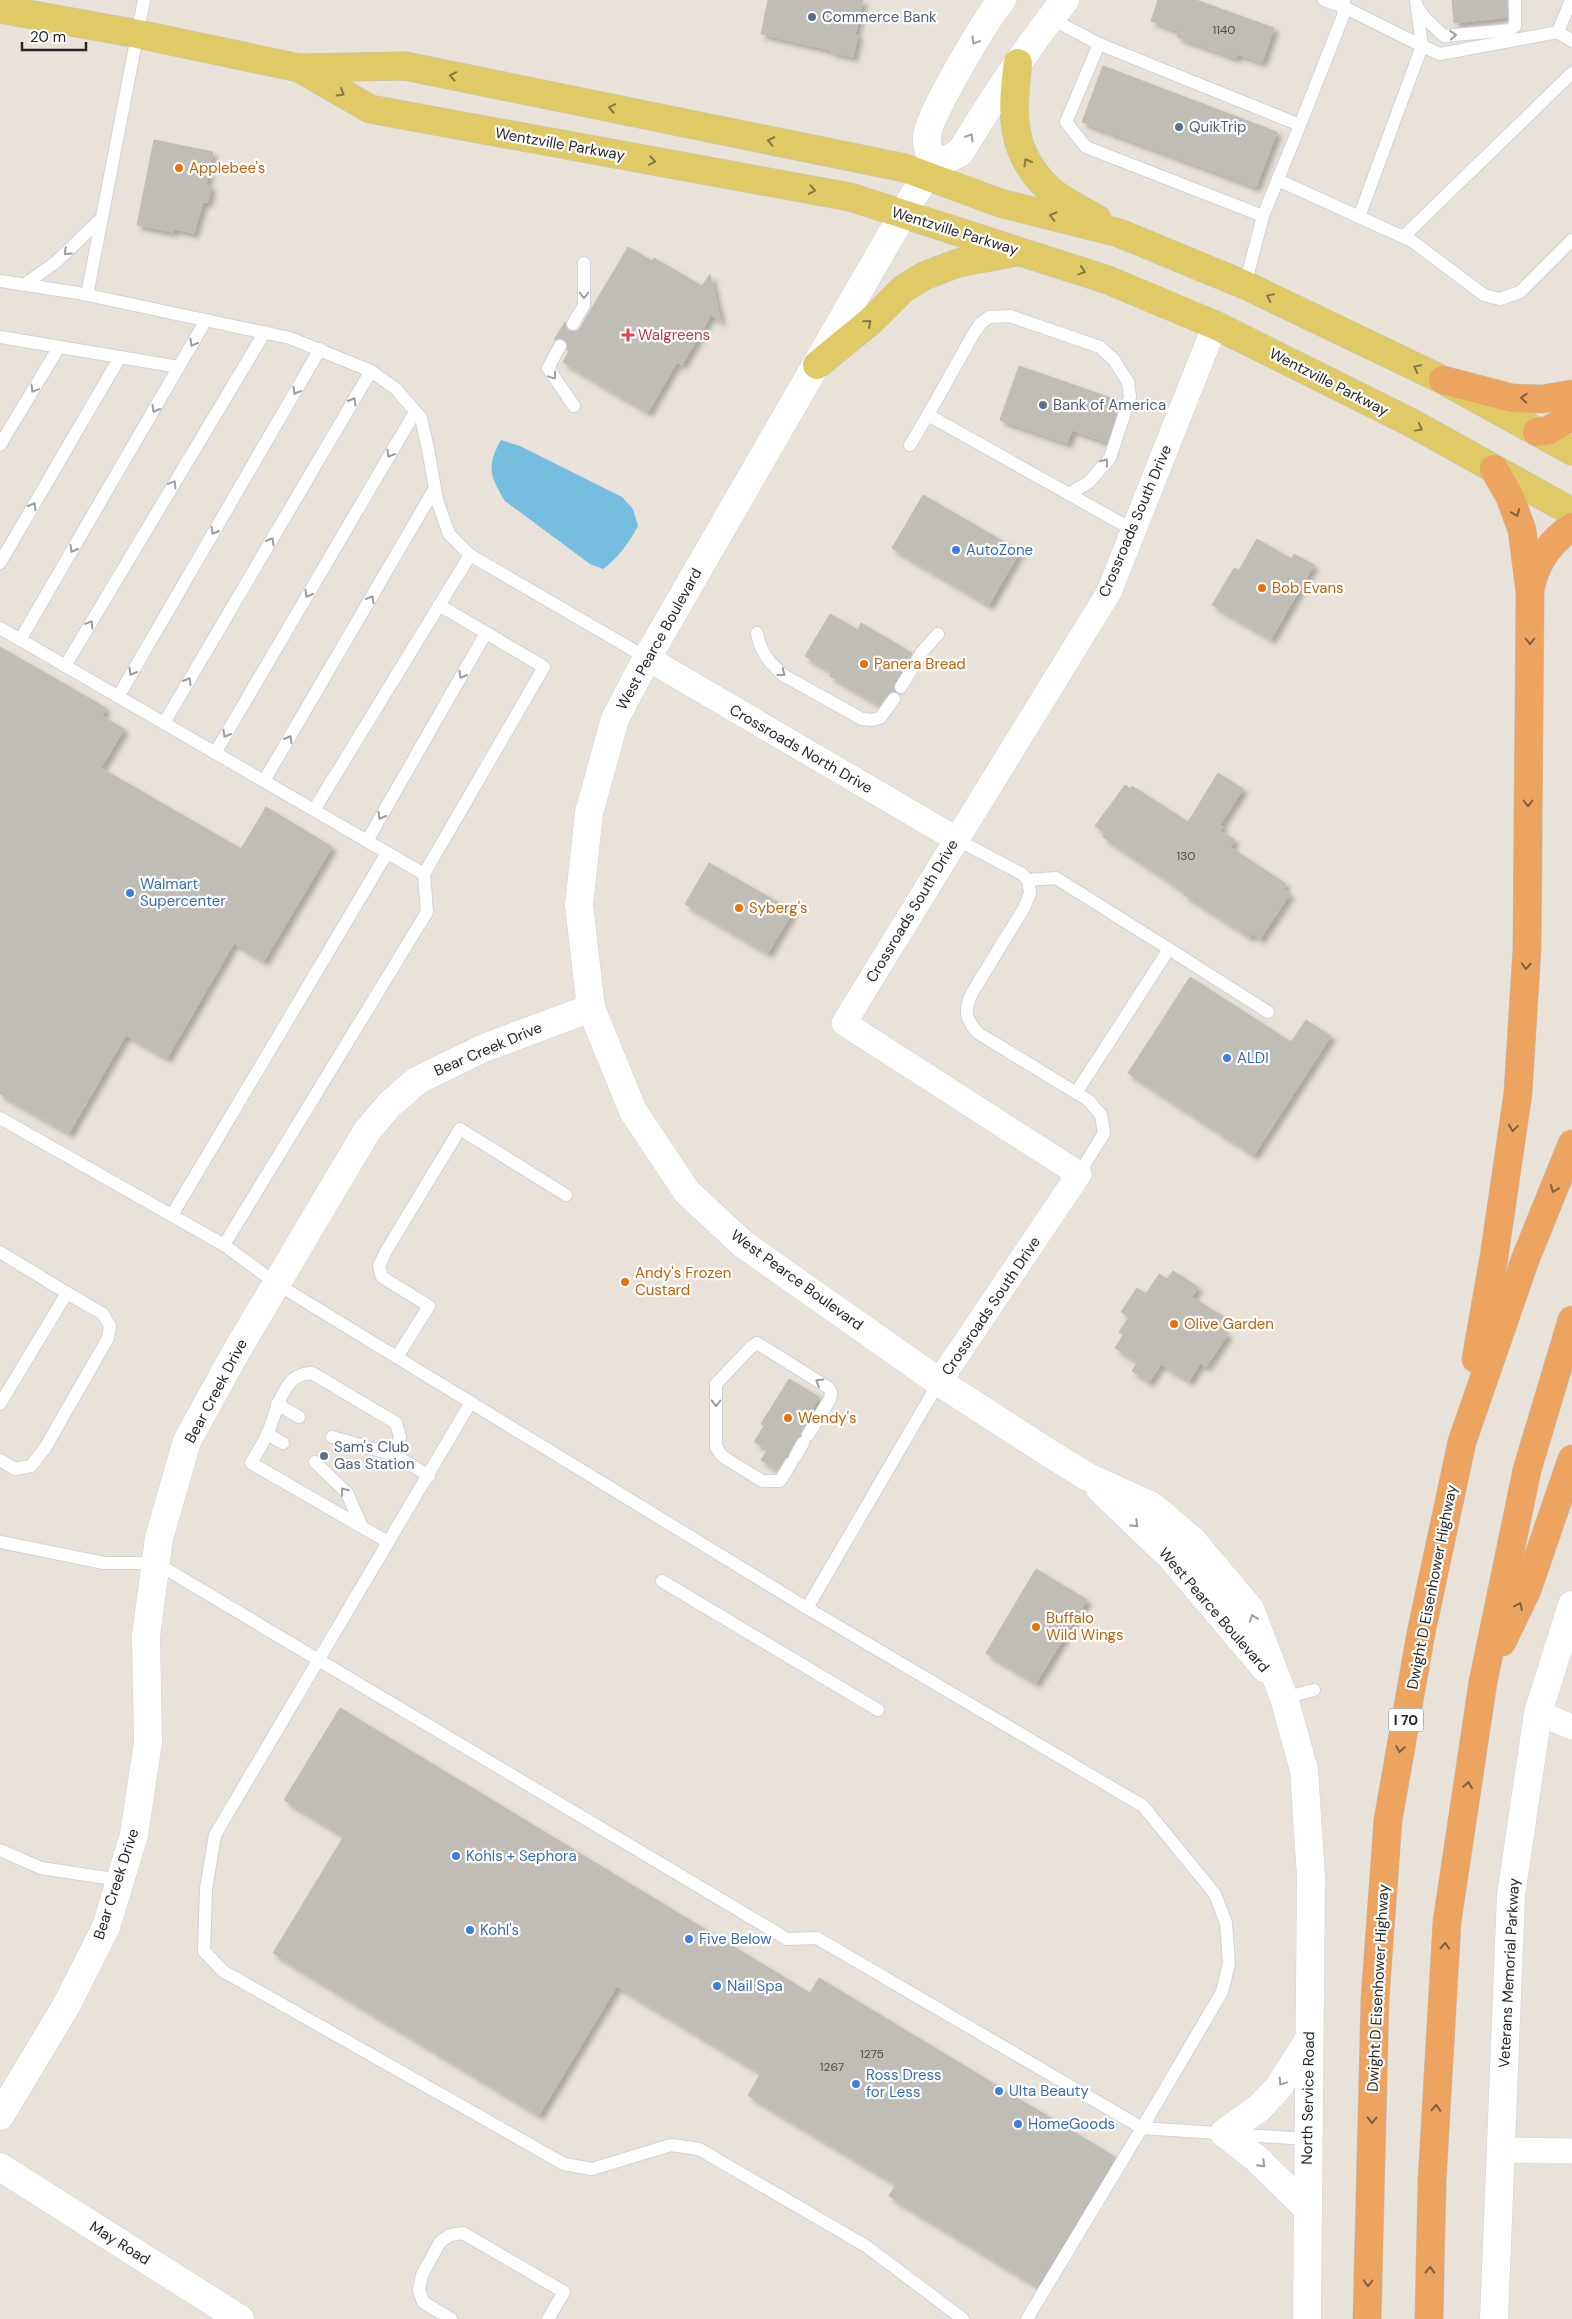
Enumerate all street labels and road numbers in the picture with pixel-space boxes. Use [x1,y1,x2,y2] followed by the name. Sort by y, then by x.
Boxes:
[494,123,627,165] street label: Wentzville Parkway
[889,202,1021,260] street label: Wentzville Parkway
[1266,343,1393,421] street label: Wentzville Parkway
[1094,442,1176,600] street label: Crossroads South Drive
[612,565,706,713] street label: West Pearce Boulevard
[726,700,876,798] street label: Crossroads North Drive
[861,836,963,986] street label: Crossroads South Drive
[431,1017,545,1081] street label: Bear Creek Drive
[727,1225,867,1335] street label: West Pearce Boulevard
[937,1233,1045,1379] street label: Crossroads South Drive
[180,1335,252,1447] street label: Bear Creek Drive
[1402,1482,1462,1691] street label: Dwight D Eisenhower Highway
[1154,1543,1274,1677] street label: West Pearce Boulevard
[1388,1708,1424,1732] road number: I 70
[89,1826,143,1942] street label: Bear Creek Drive
[1494,1877,1524,2069] street label: Veterans Memorial Parkway
[1363,1883,1393,2092] street label: Dwight D Eisenhower Highway
[1297,2031,1319,2165] street label: North Service Road
[86,2217,154,2269] street label: May Road

